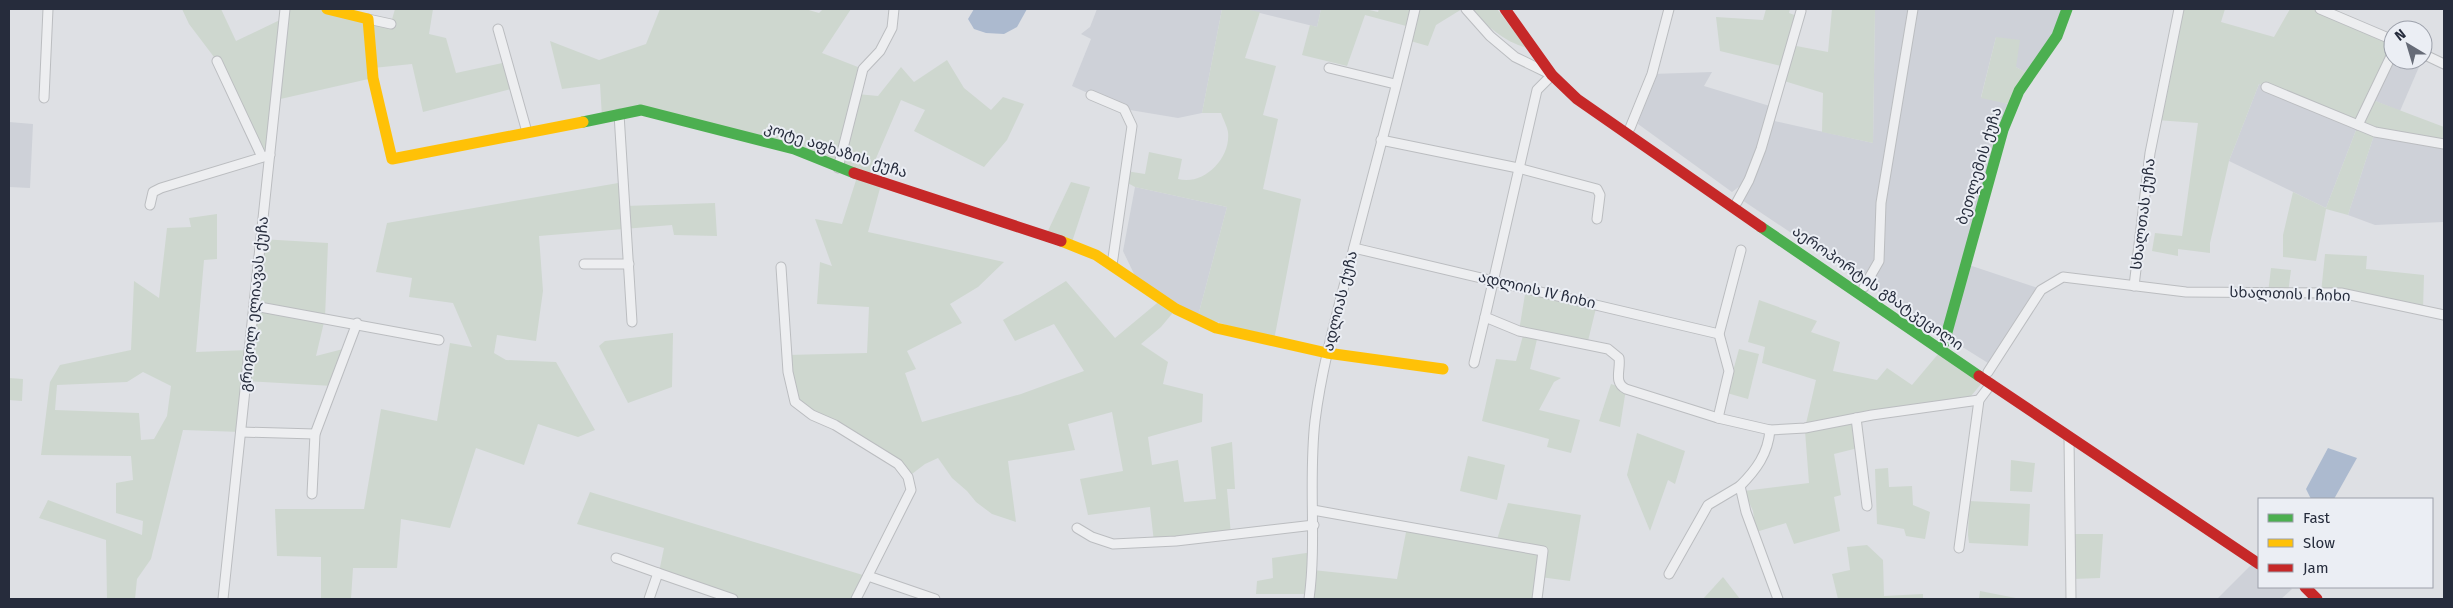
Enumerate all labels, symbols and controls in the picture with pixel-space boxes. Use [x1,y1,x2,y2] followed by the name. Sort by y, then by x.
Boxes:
[2383,20,2433,70] north arrow
[2391,26,2409,45] text: N
[1953,105,2005,227] street label: ბეთლემის ქუჩა
[762,118,910,182] street label: კოტე აფხაზის ქუჩა
[2127,157,2159,271] street label: სხალთას ქუჩა
[236,215,272,393] street label: გრიგოლ ელიავას ქუჩა
[1789,222,1967,354] street label: აეროპორტის გზატკეცილი
[1319,249,1361,353] street label: ადლიას ქუჩა
[1476,268,1598,312] street label: ადლიის IV ჩიხი
[2229,283,2351,305] street label: სხალთის I ჩიხი
[2258,498,2433,588] legend
[2303,509,2330,527] text: Fast
[2303,534,2335,552] text: Slow
[2303,559,2329,577] text: Jam

